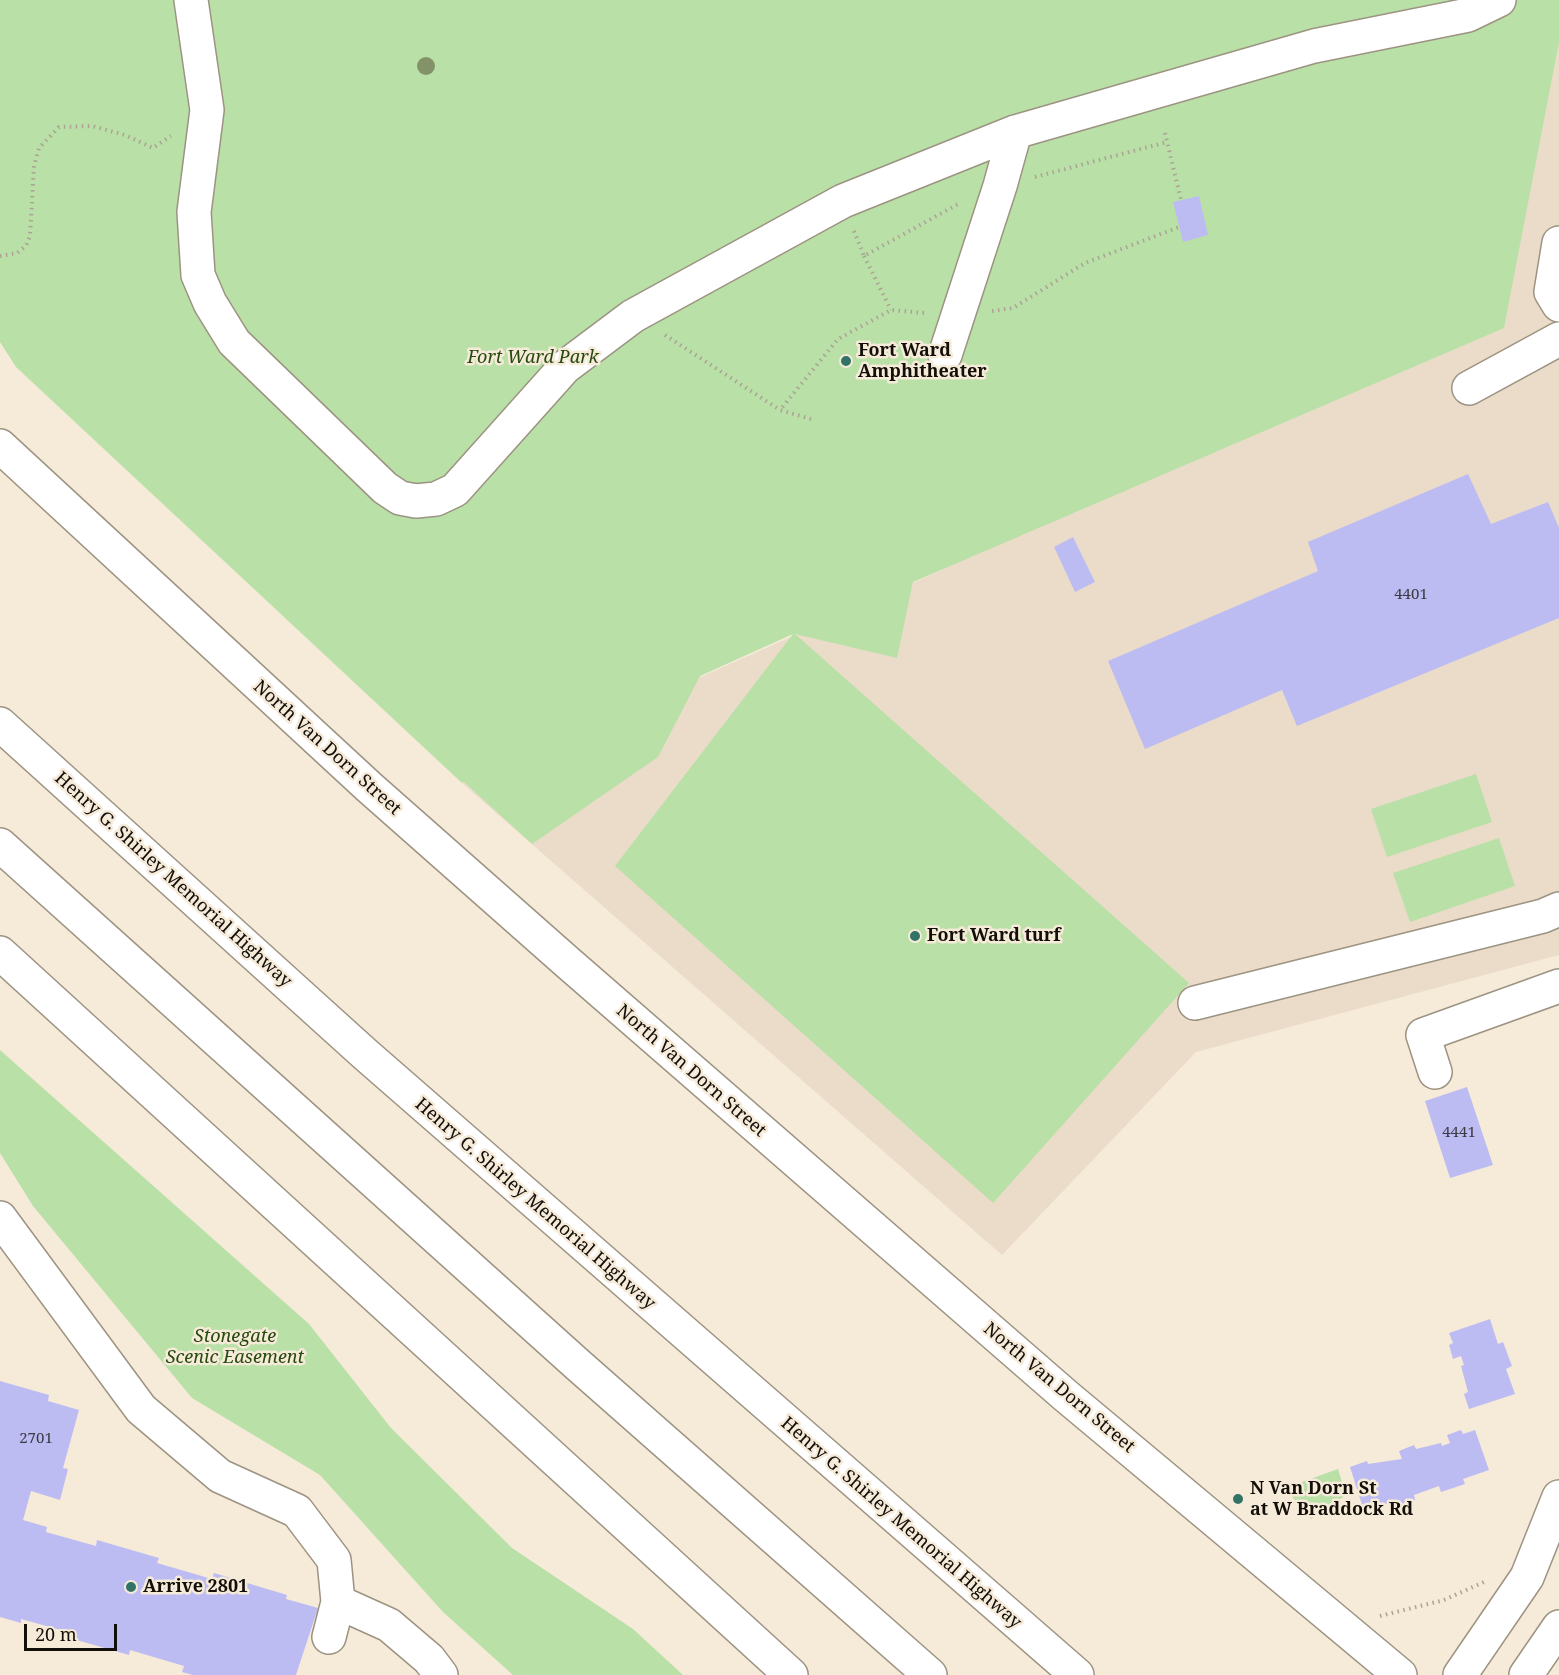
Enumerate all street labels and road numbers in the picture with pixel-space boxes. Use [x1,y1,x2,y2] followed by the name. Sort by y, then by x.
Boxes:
[249,676,405,820] street label: North Van Dorn Street
[50,768,296,992] street label: Henry G. Shirley Memorial Highway
[612,1000,770,1142] street label: North Van Dorn Street
[410,1094,660,1314] street label: Henry G. Shirley Memorial Highway
[979,1318,1139,1458] street label: North Van Dorn Street
[776,1413,1026,1633] street label: Henry G. Shirley Memorial Highway

